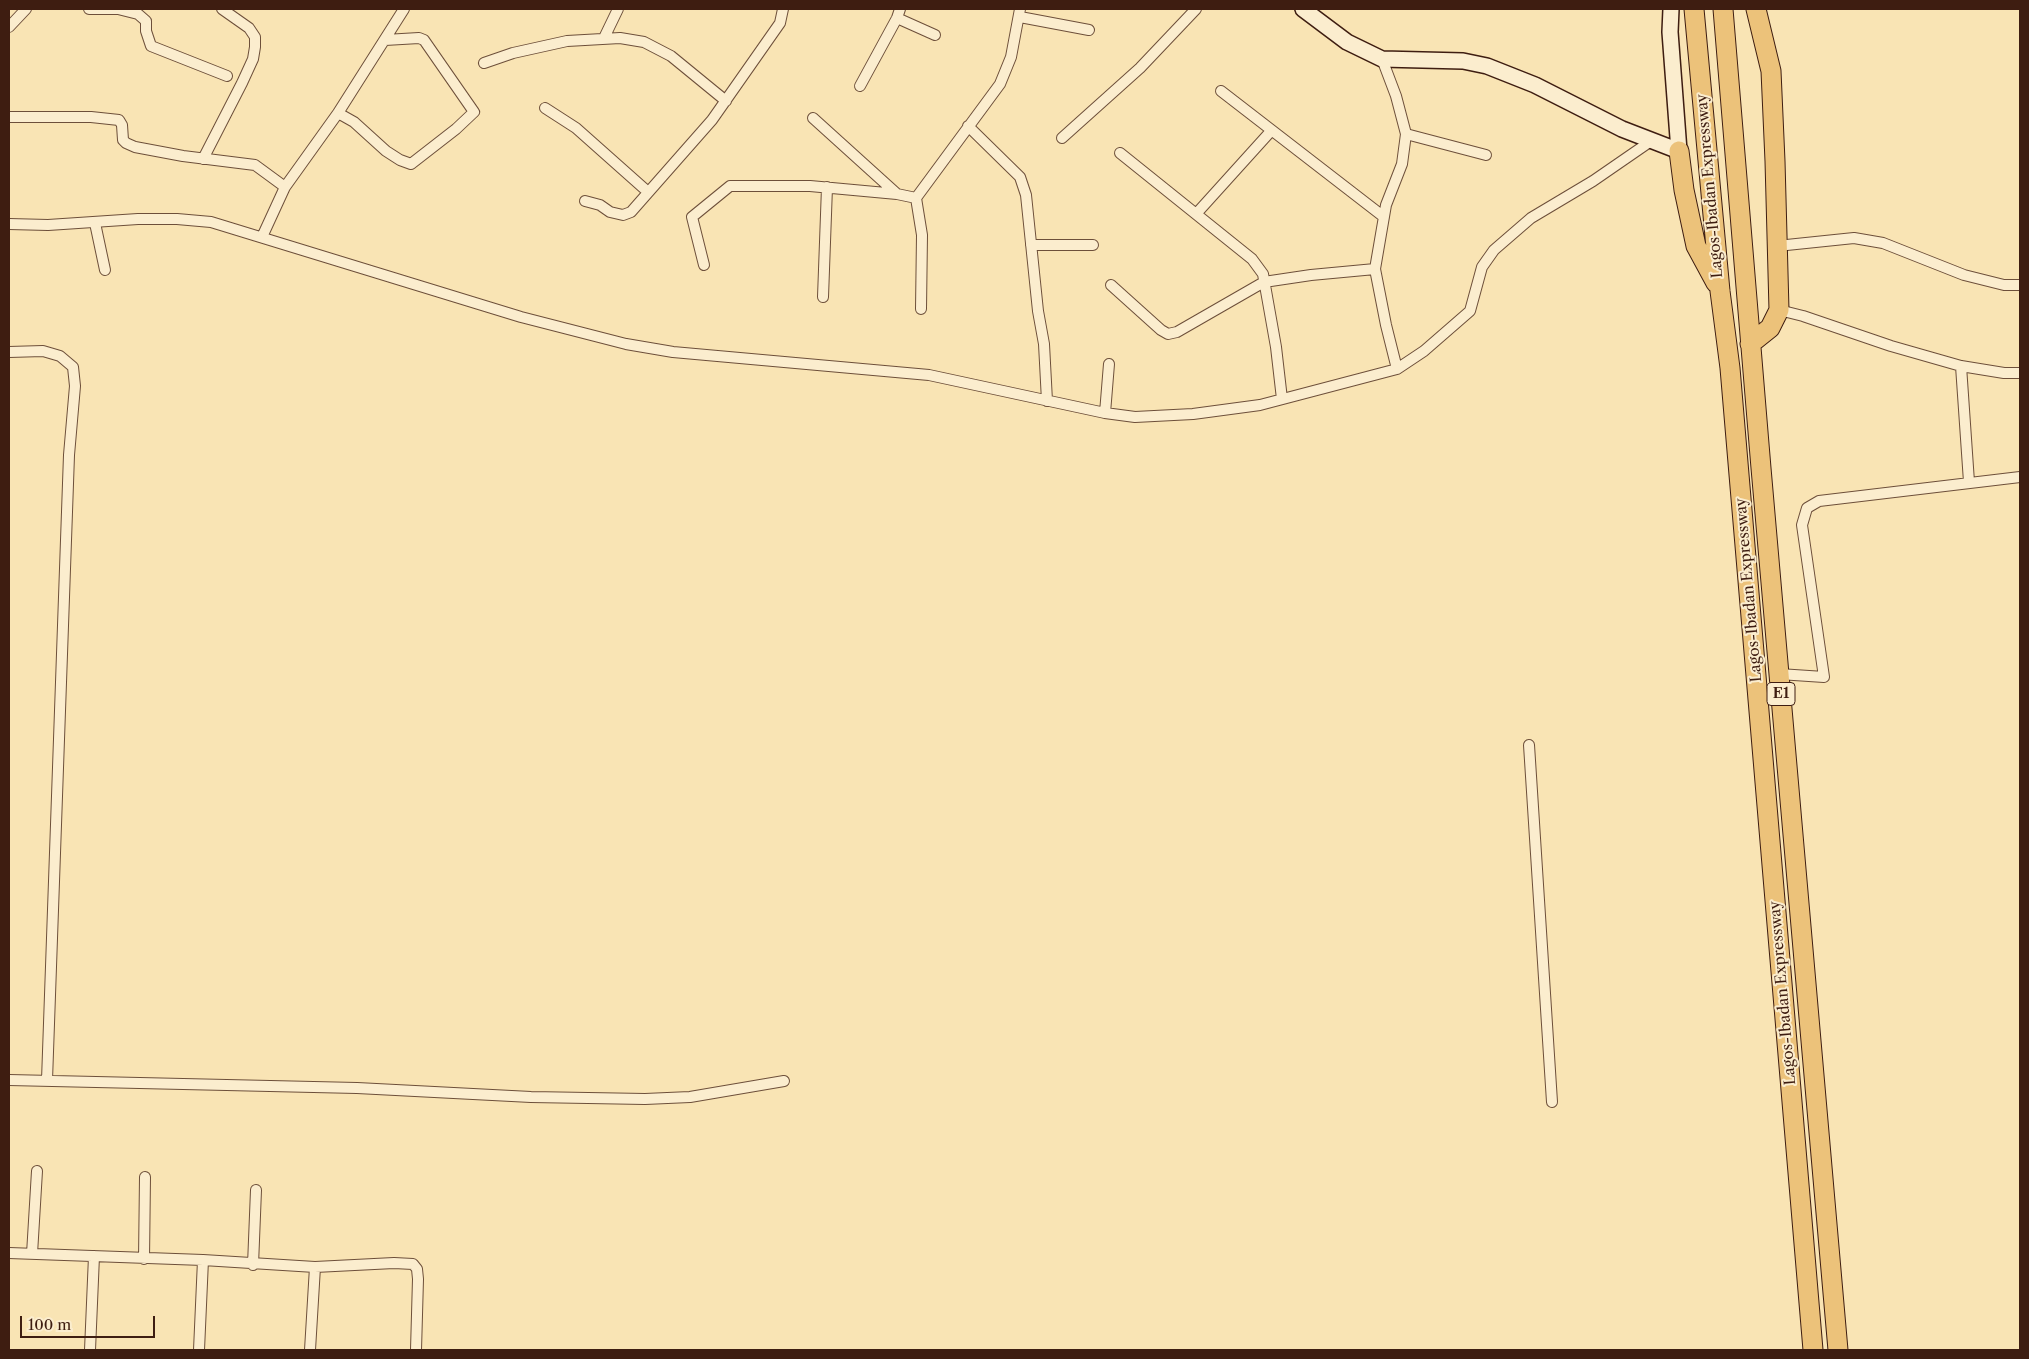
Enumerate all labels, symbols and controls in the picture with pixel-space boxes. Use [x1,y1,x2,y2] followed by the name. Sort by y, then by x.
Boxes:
[1693,93,1727,279] street label: Lagos-Ibadan Expressway
[1732,497,1766,683] street label: Lagos-Ibadan Expressway
[1767,682,1795,706] road number: E1
[1766,900,1800,1086] street label: Lagos-Ibadan Expressway
[22,1306,158,1338] scale bar
[28,1315,71,1334] text: 100 m

